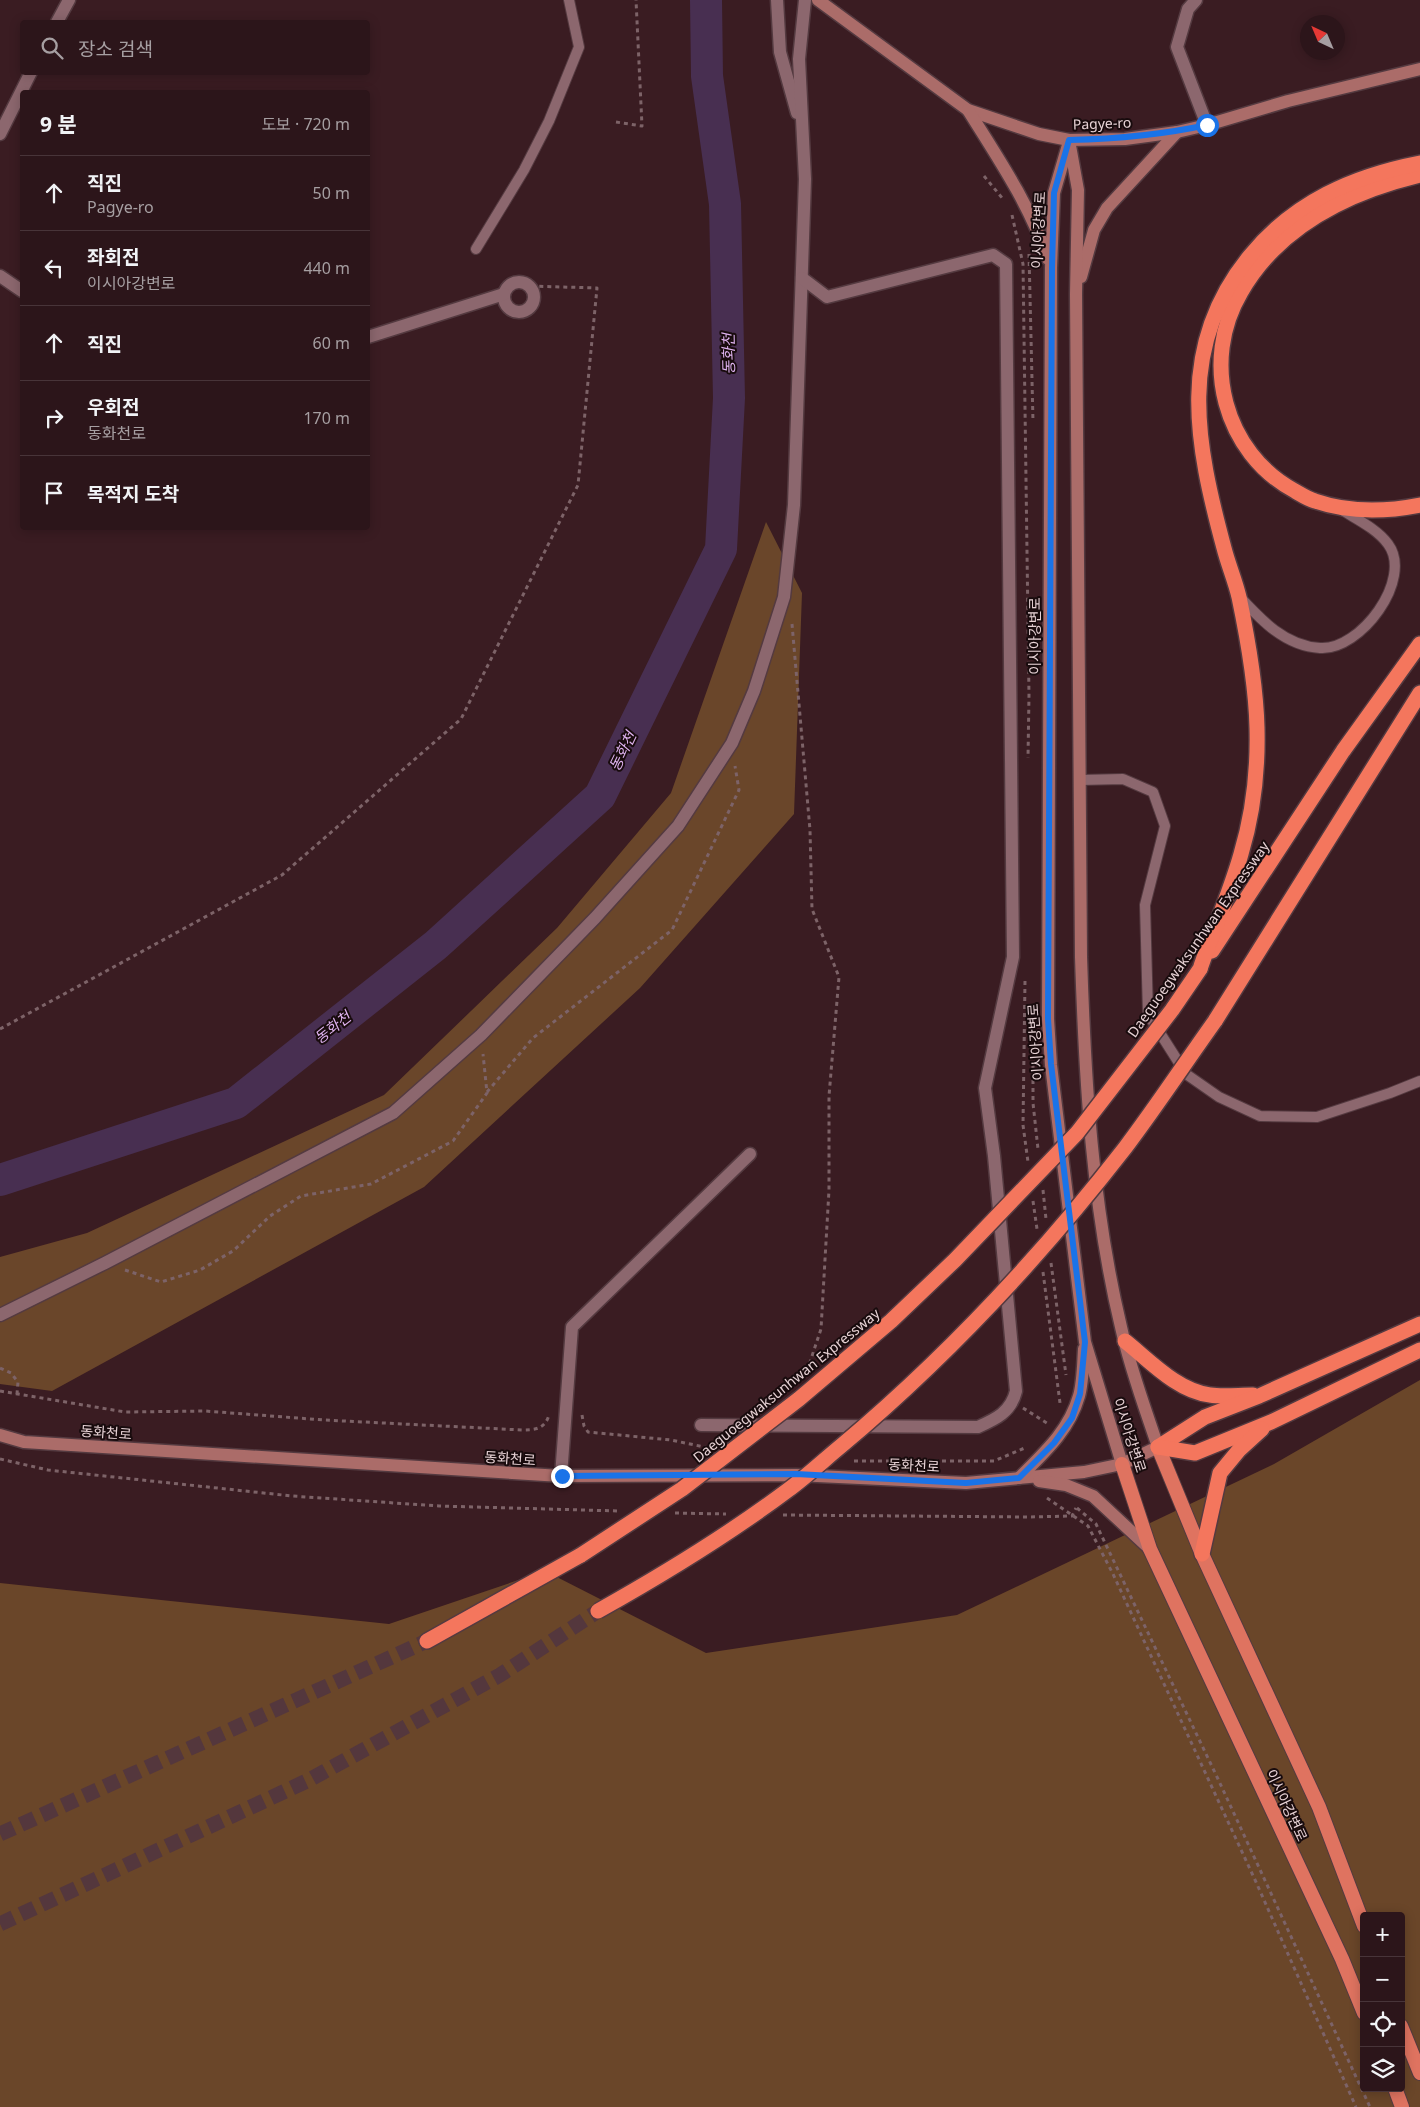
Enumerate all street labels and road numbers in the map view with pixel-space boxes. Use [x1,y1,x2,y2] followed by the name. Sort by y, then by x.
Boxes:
[1072,112,1132,134] street label: Pagye-ro
[1026,191,1050,269] street label: 이시아강변로
[1025,597,1044,675] street label: 이시아강변로
[1123,837,1274,1041] street label: Daeguoegwaksunhwan Expressway
[1023,1003,1047,1081] street label: 이시아강변로
[689,1303,884,1466] street label: Daeguoegwaksunhwan Expressway
[1109,1395,1151,1475] street label: 이시아강변로
[80,1421,132,1443] street label: 동화천로
[484,1447,536,1469] street label: 동화천로
[888,1454,940,1476] street label: 동화천로
[1262,1766,1312,1844] street label: 이시아강변로

